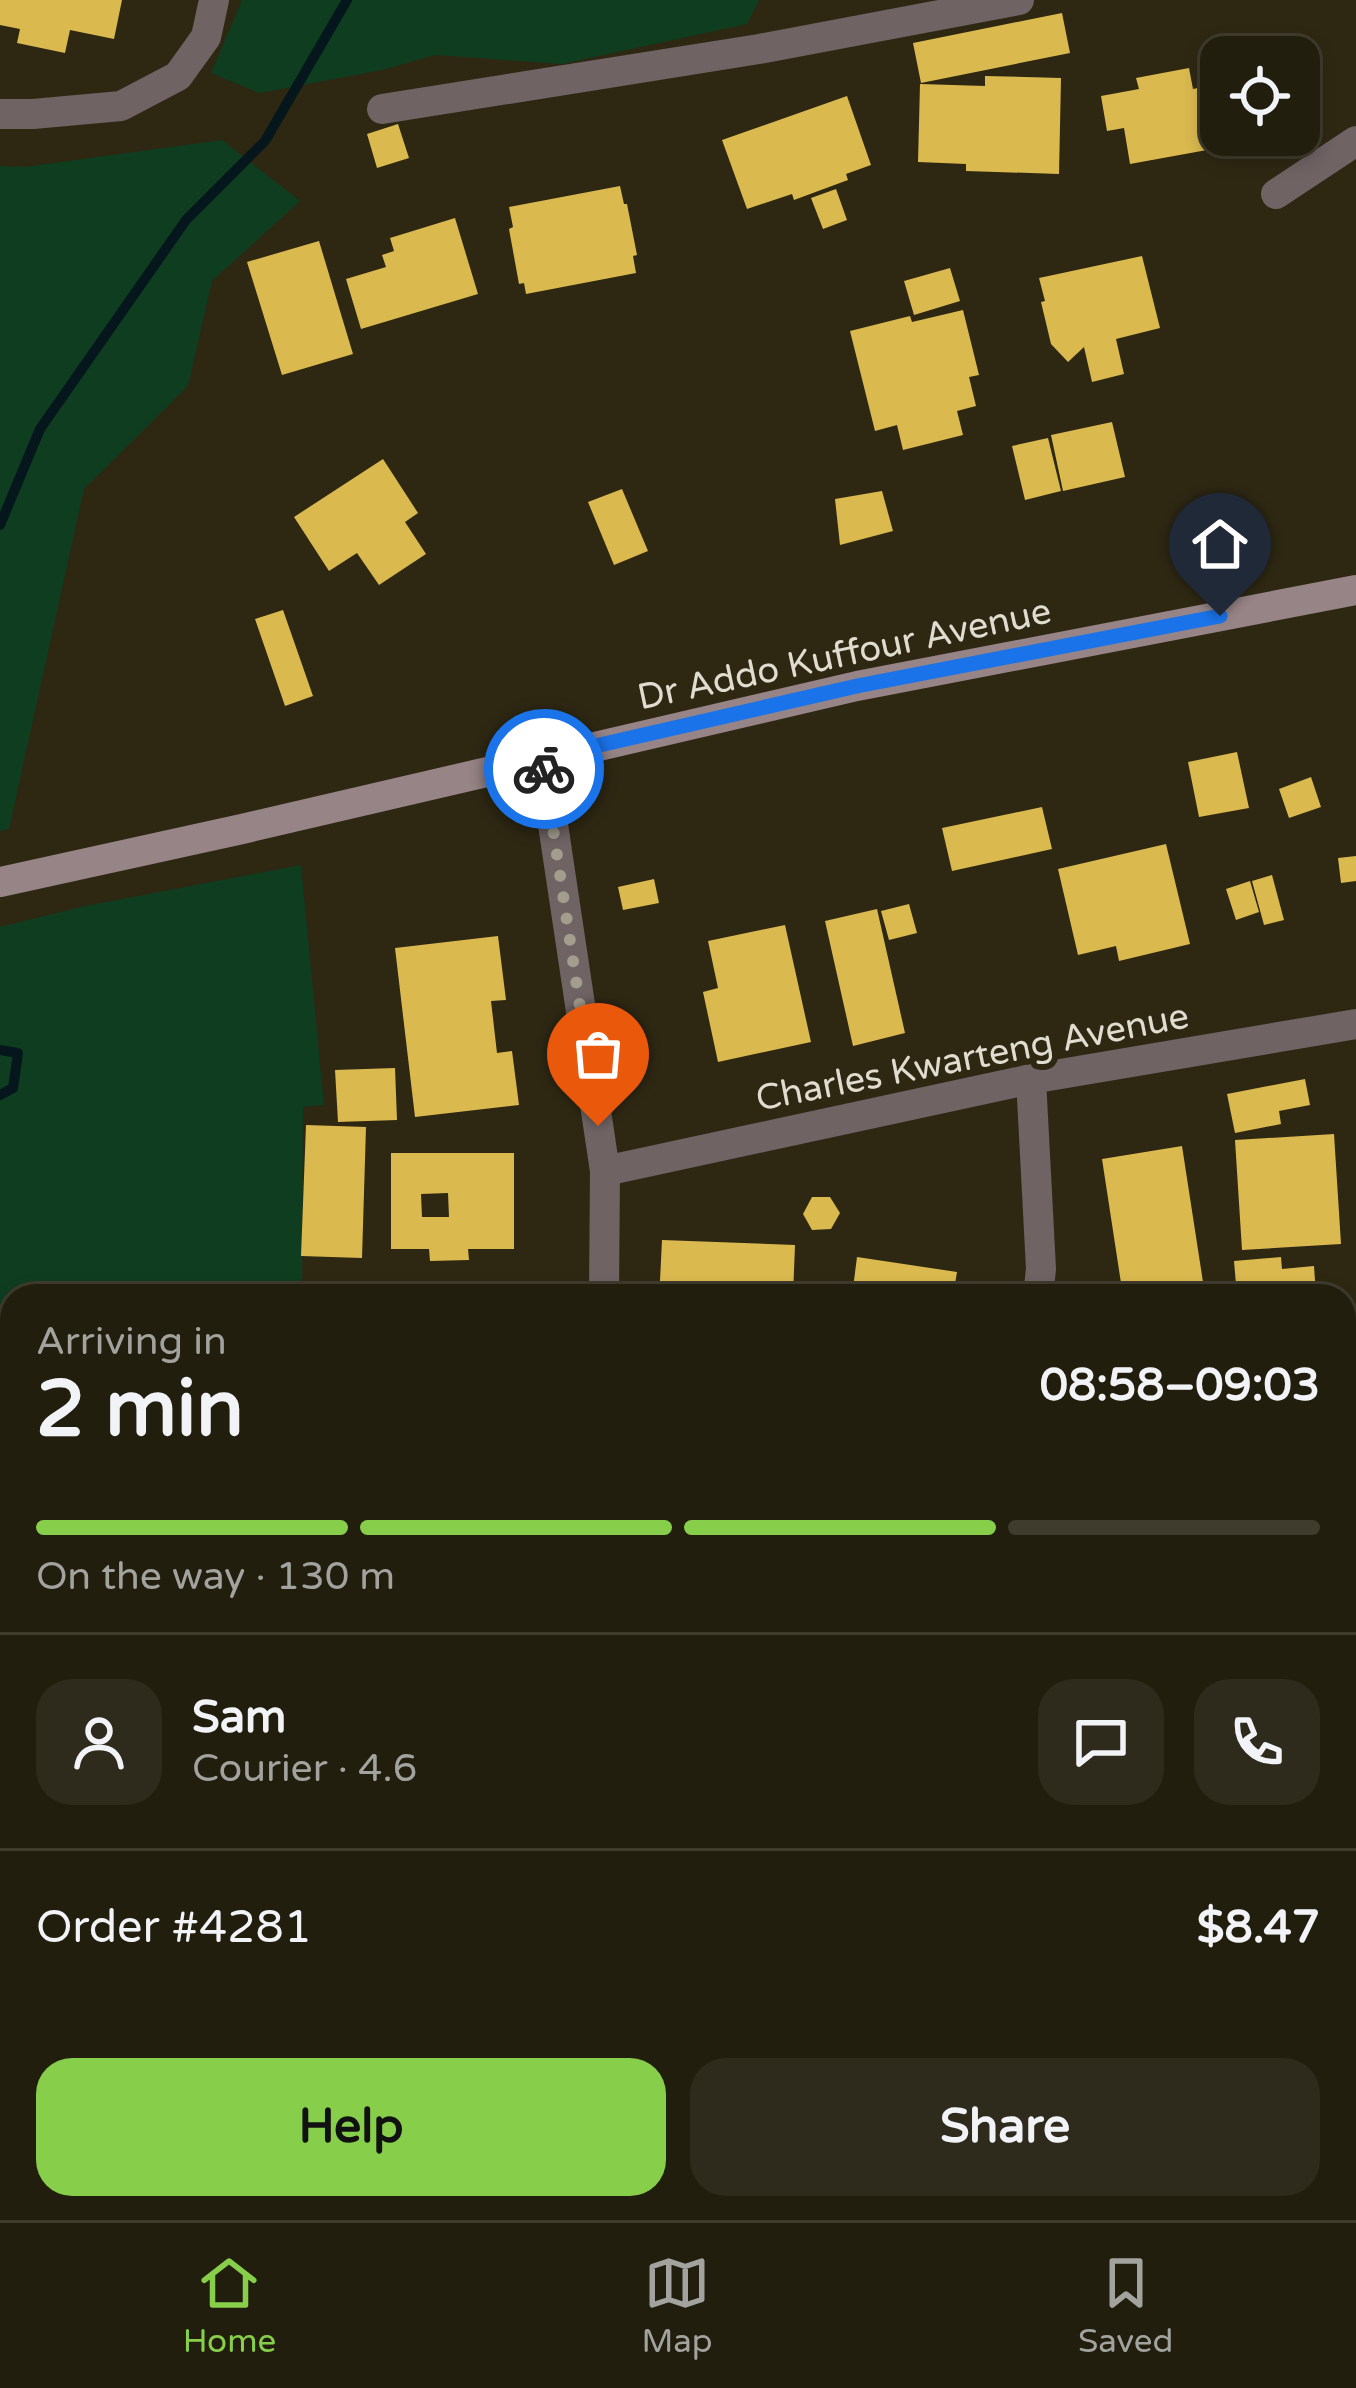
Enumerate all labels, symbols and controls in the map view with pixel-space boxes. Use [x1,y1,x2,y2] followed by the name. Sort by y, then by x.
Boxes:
[1200,36,1320,156] map controls
[1200,36,1320,156] button: locate
[1169,493,1271,616] pin
[1187,511,1253,577] icon: home
[634,590,1055,719] street label: Dr Addo Kuffour Avenue
[484,709,604,829] courier
[511,736,577,802] icon: bike
[752,994,1192,1121] street label: Charles Kwarteng Avenue
[547,1003,649,1126] pin
[565,1021,631,1087] icon: bag
[36,1318,227,1365] text: Arriving in
[1040,1359,1320,1413] text: 08:58–09:03
[36,1363,244,1457] text: 2 min
[36,1553,395,1600] text: On the way · 130 m
[36,1679,162,1805] button: person
[1038,1679,1164,1805] button: chat
[1194,1679,1320,1805] button: phone
[192,1691,286,1745] text: Sam
[192,1745,417,1792] text: Courier · 4.6
[36,1901,312,1955] text: Order #4281
[1197,1901,1320,1955] text: $8.47
[36,2058,666,2196] button: Help
[690,2058,1320,2196] button: Share
[183,2250,276,2361] tab: Home
[641,2250,713,2361] tab: Map
[1078,2250,1173,2361] tab: Saved

